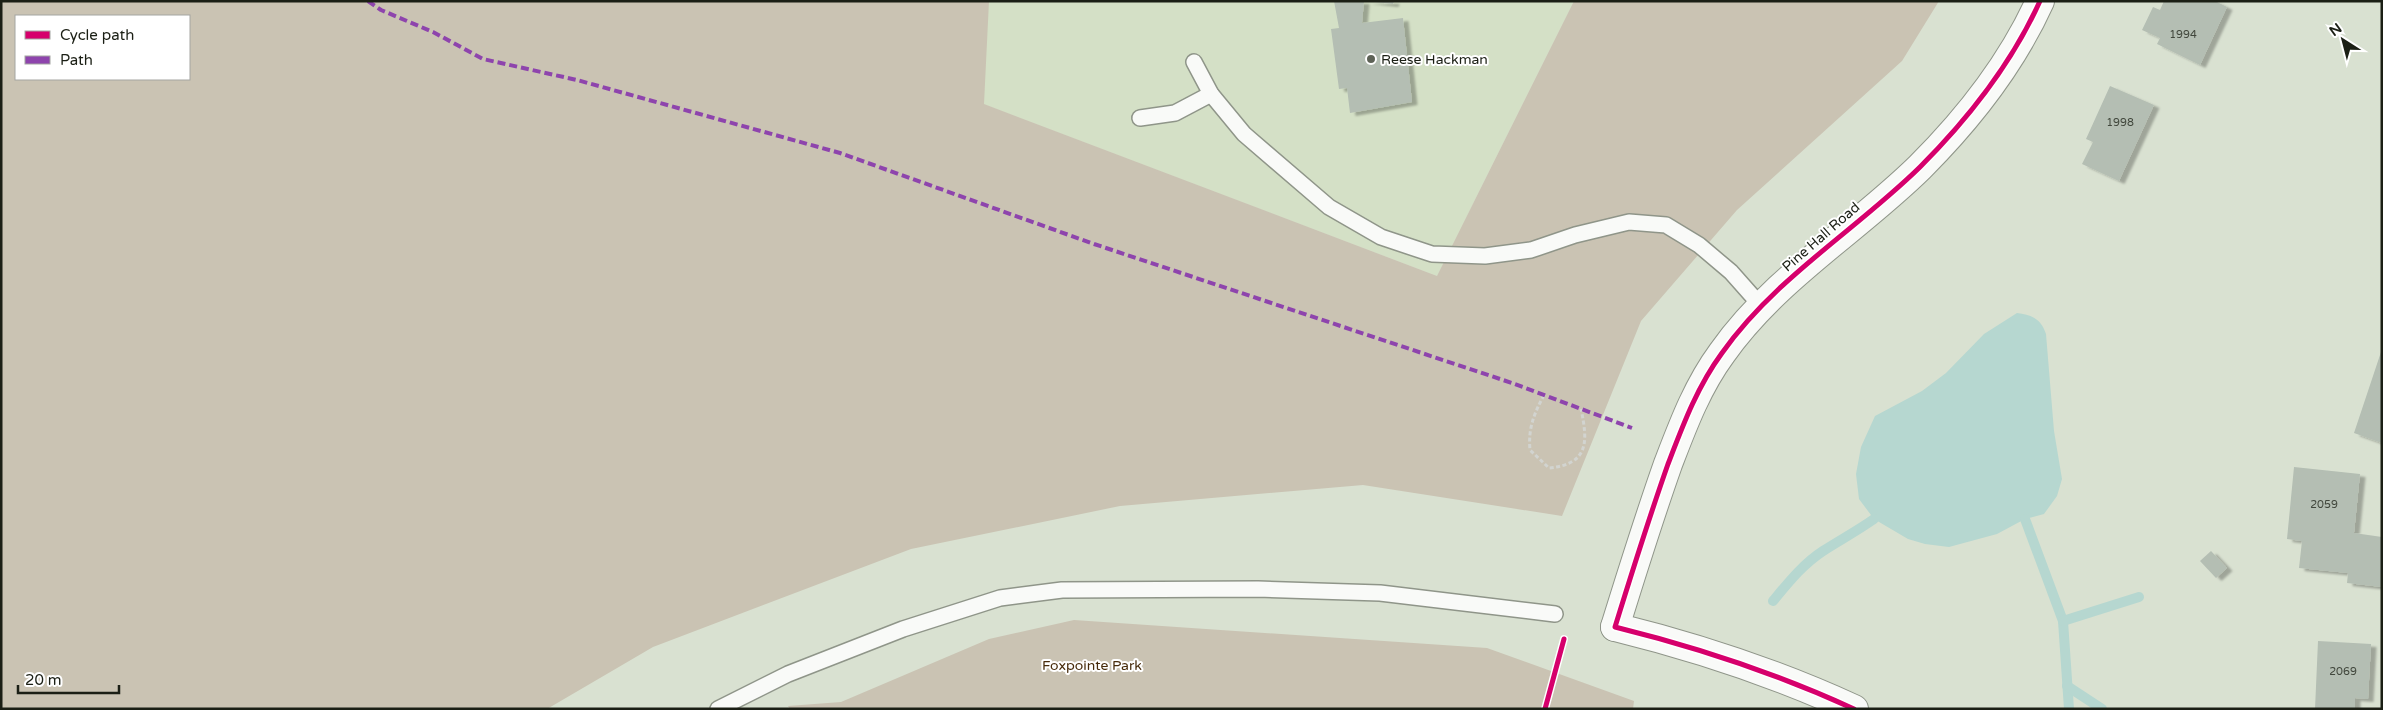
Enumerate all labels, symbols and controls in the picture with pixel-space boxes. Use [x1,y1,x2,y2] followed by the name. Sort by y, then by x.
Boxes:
[15,15,190,80] legend
[2318,15,2368,65] north arrow
[2326,20,2345,40] text: N
[60,26,134,44] text: Cycle path
[2169,28,2197,41] house number: 1994
[60,51,93,69] text: Path
[1381,51,1488,68] place label: Reese Hackman
[1365,53,1377,65] marker: Reese Hackman
[2106,116,2134,129] house number: 1998
[1779,199,1863,275] street label: Pine Hall Road
[2310,498,2338,511] house number: 2059
[1042,657,1142,674] park label: Foxpointe Park
[18,662,119,694] scale bar
[2329,665,2357,678] house number: 2069
[25,671,62,689] text: 20 m

